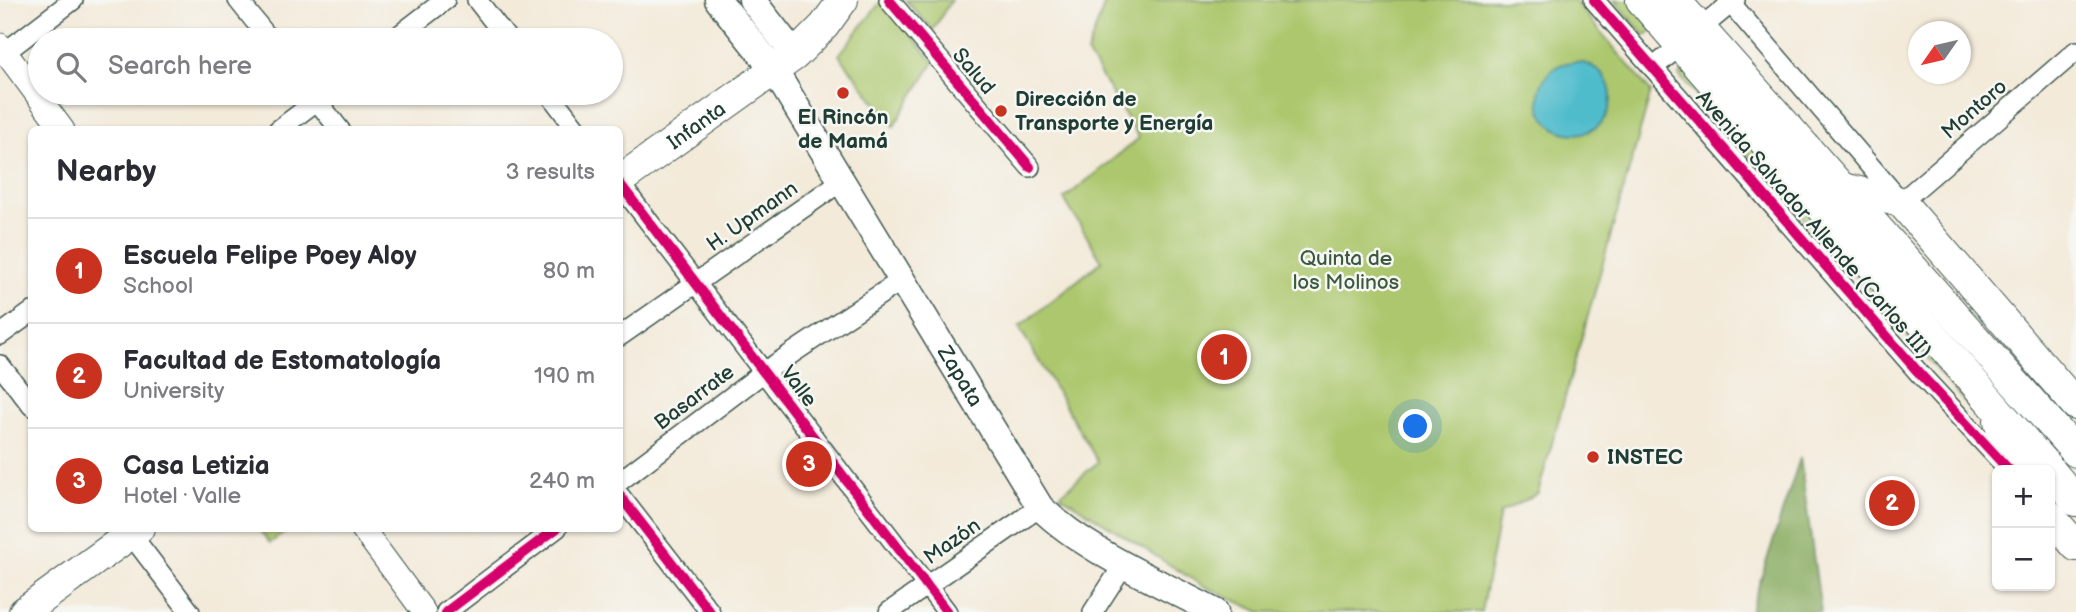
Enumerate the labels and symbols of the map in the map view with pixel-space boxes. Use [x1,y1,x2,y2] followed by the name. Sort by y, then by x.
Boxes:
[1908,21,1971,84] north arrow
[947,43,1000,100] street label: Salud
[1936,74,2012,145] street label: Montoro
[835,85,851,101] marker: El Rincón de Mamá
[1690,85,1937,363] street label: Avenida Salvador Allende (Carlos III)
[1015,87,1213,136] place label: Dirección de Transporte y Energía
[663,96,731,155] street label: Infanta
[993,103,1009,119] marker: Dirección de Transporte y Energía
[797,105,889,154] place label: El Rincón de Mamá
[702,176,803,257] street label: H. Upmann
[1293,246,1399,295] park label: Quinta de los Molinos
[1201,331,1247,383] pin: 1
[931,341,988,411] street label: Zapata
[649,359,739,436] street label: Basarrate
[775,361,822,412] street label: Valle
[1398,409,1432,443] your location
[786,438,832,490] pin: 3
[1607,445,1683,470] place label: INSTEC
[1585,449,1601,465] marker: INSTEC
[1869,477,1915,529] pin: 2
[919,513,986,570] street label: Mazón

